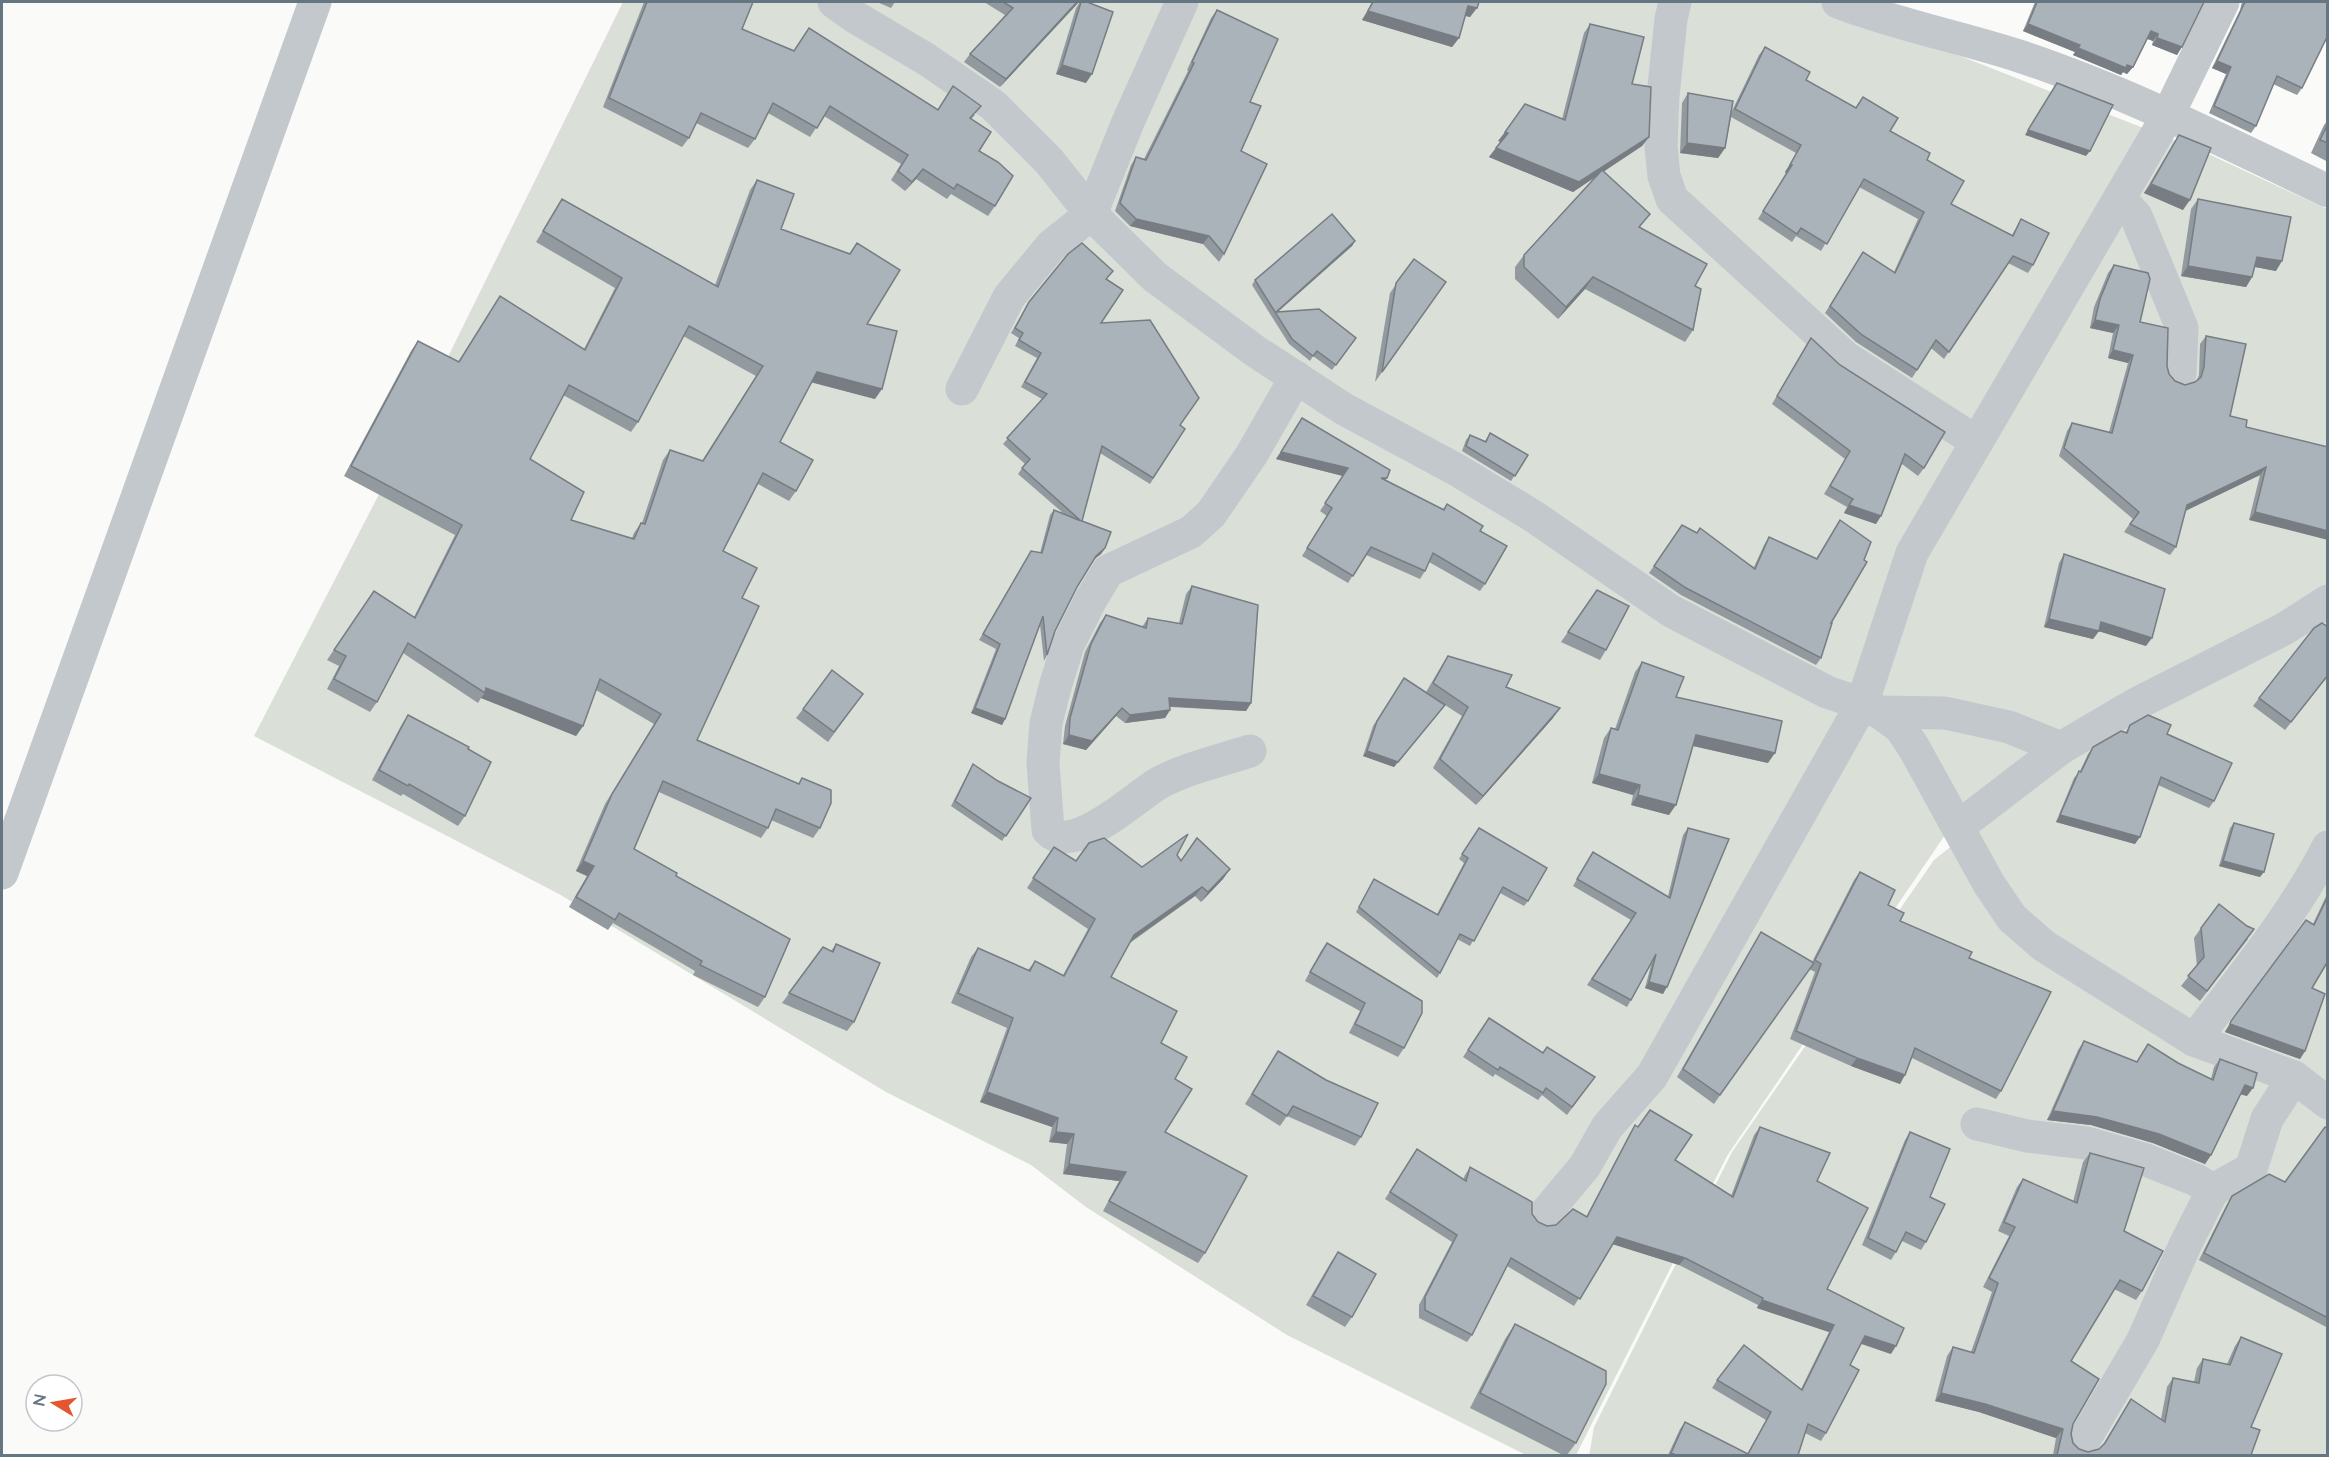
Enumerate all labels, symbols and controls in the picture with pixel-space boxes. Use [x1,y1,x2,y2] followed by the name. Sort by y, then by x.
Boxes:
[24,1373,84,1433] north arrow
[28,1392,49,1408] text: N

